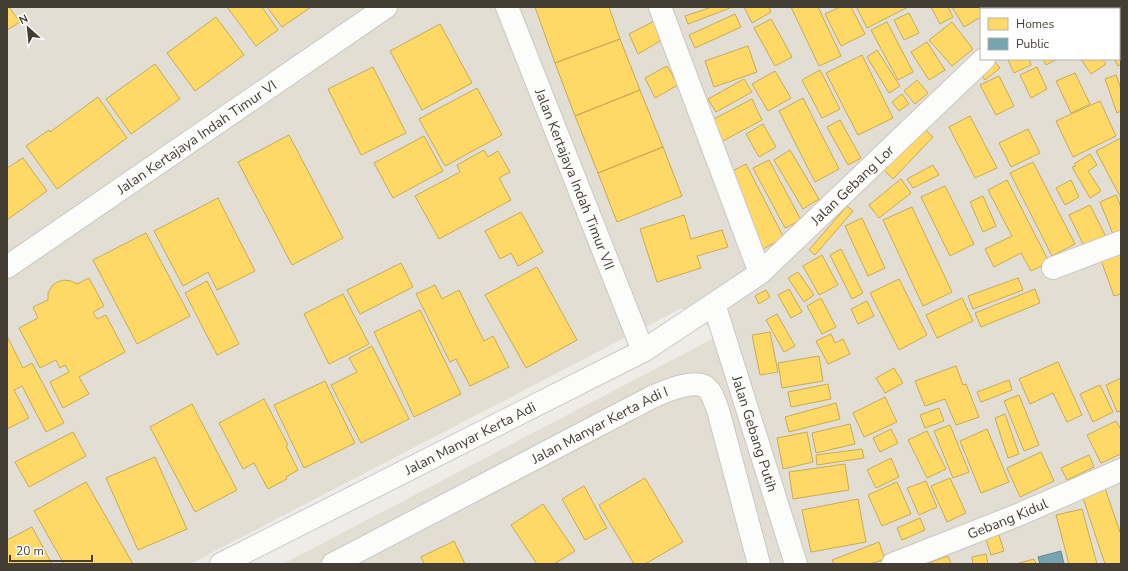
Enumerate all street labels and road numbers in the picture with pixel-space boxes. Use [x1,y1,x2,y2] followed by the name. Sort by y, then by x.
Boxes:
[112,75,280,199] street label: Jalan Kertajaya Indah Timur VI
[530,85,619,272] street label: Jalan Kertajaya Indah Timur VII
[806,140,898,230] street label: Jalan Gebang Lor
[727,372,782,494] street label: Jalan Gebang Putih
[527,382,671,468] street label: Jalan Manyar Kerta Adi I
[400,397,539,480] street label: Jalan Manyar Kerta Adi
[964,493,1051,543] street label: Gebang Kidul

